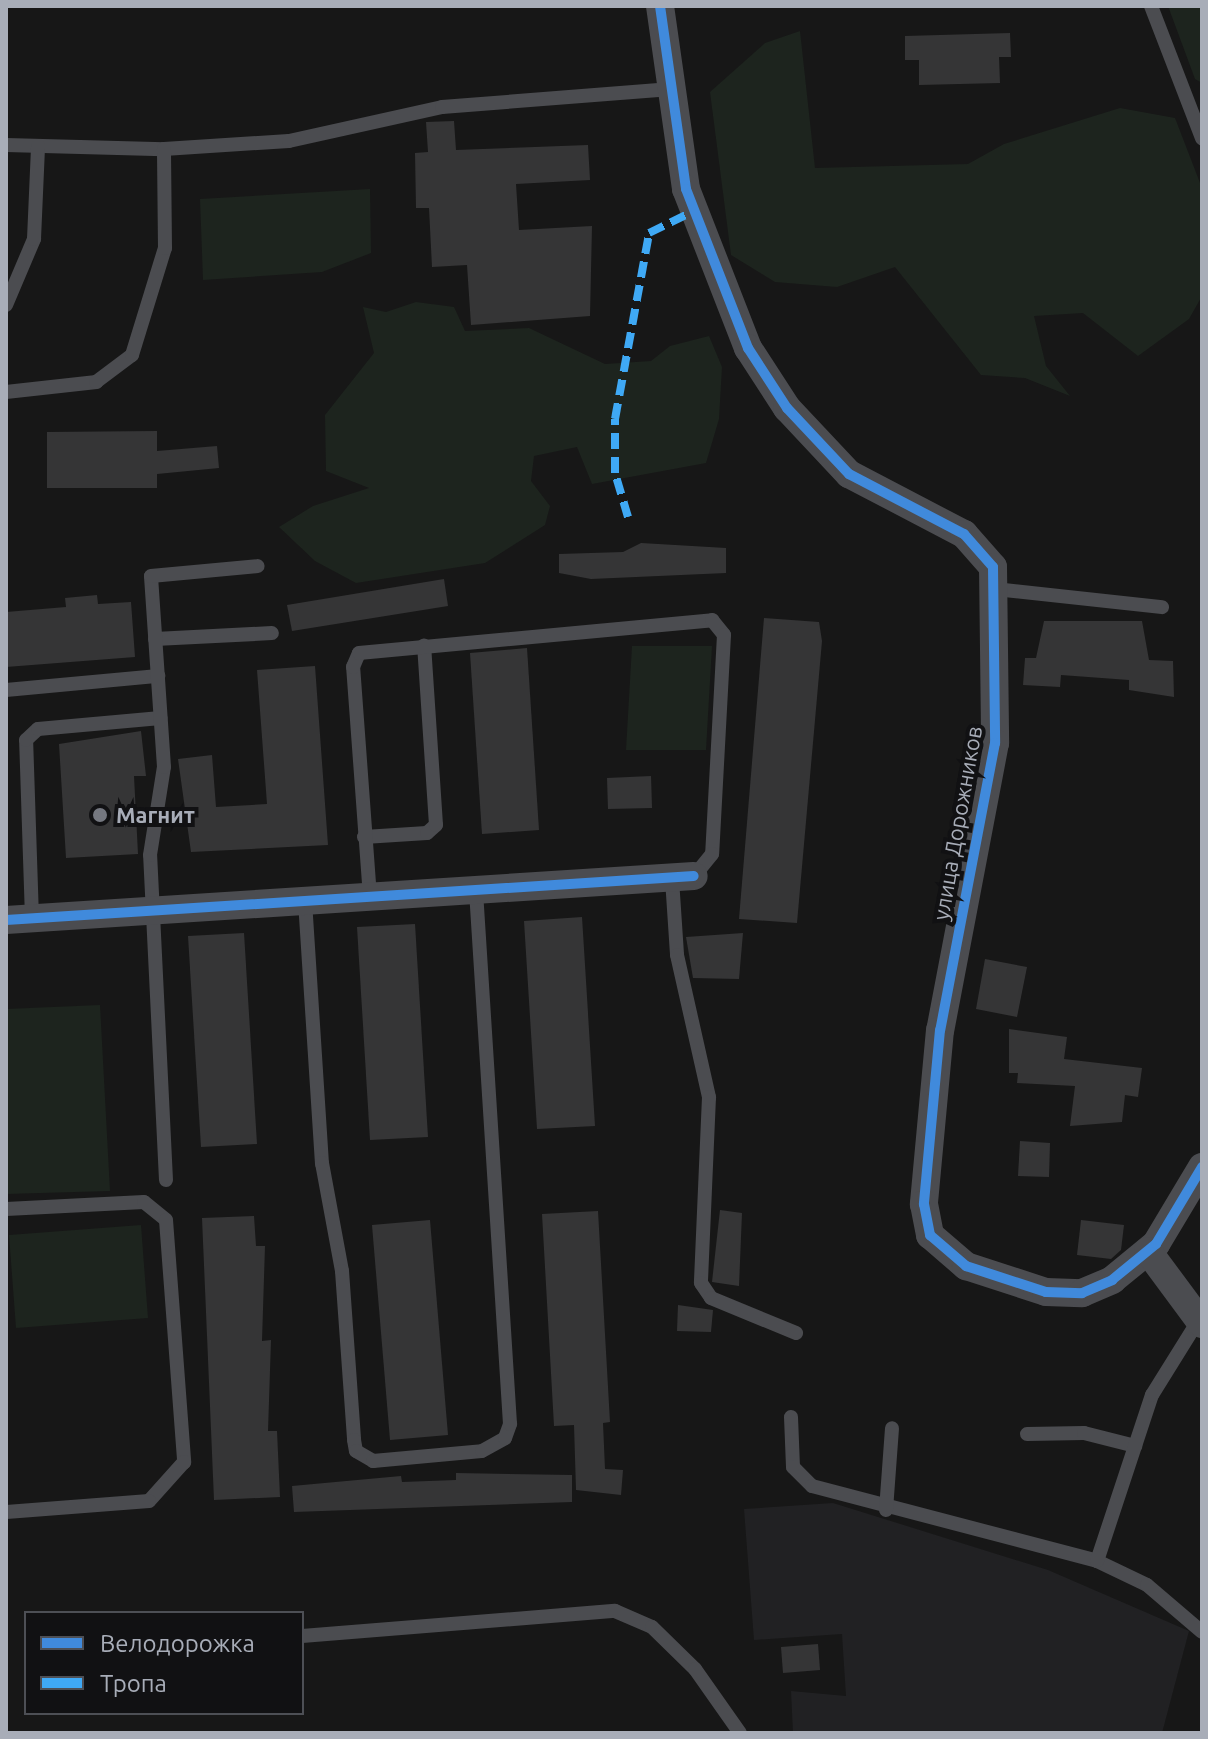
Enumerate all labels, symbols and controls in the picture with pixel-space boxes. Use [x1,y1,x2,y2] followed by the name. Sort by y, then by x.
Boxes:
[927,724,987,922] street label: улица Дорожников
[116,802,195,828] place label: Магнит
[91,806,109,824] marker: Магнит
[24,1611,304,1715] legend
[100,1630,255,1657] text: Велодорожка
[100,1670,167,1697] text: Тропа

